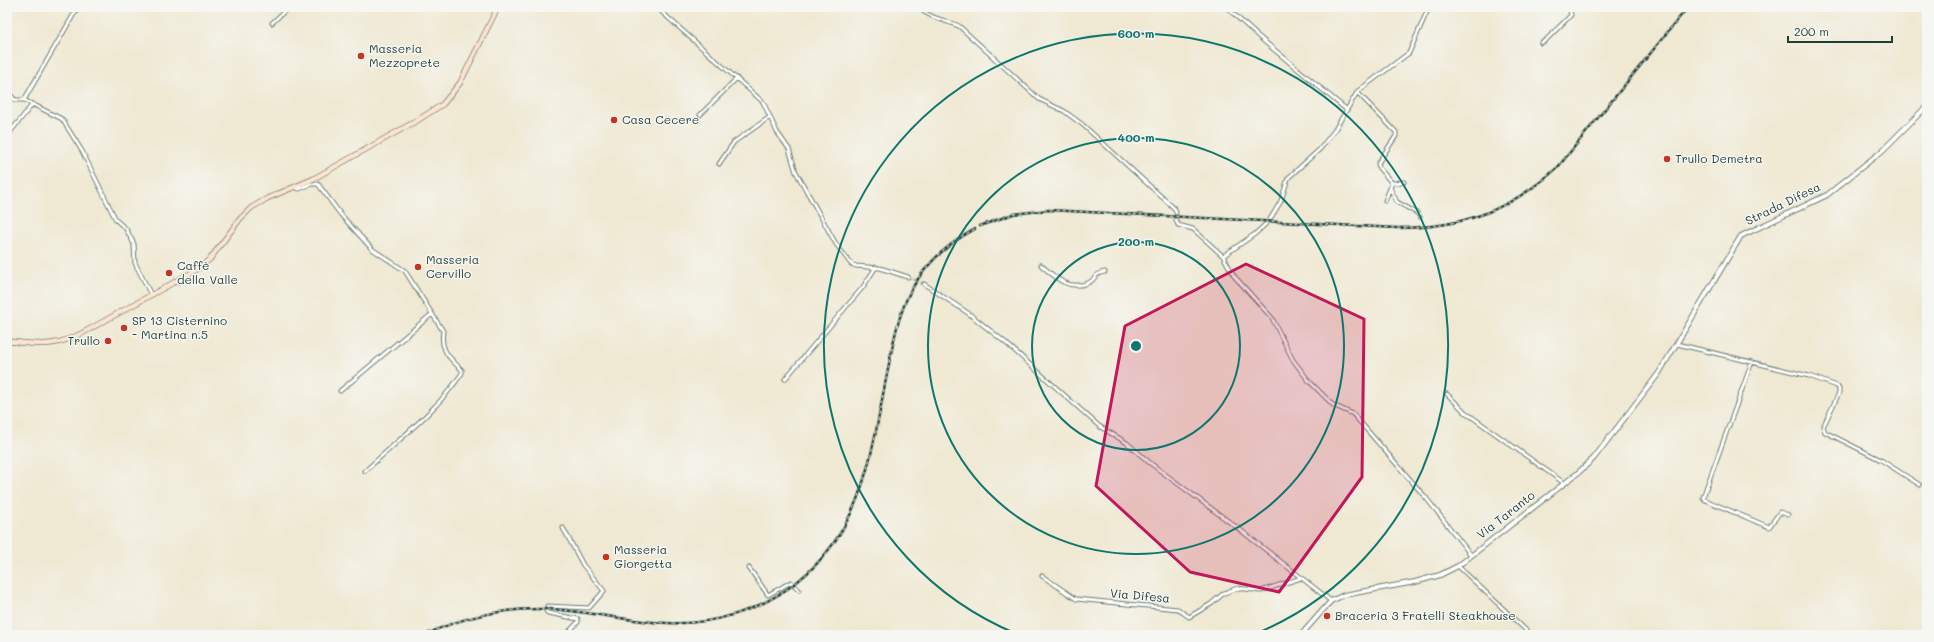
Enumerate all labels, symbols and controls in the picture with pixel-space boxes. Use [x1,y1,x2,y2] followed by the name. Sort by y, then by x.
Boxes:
[1788,18,1892,44] scale bar
[1794,23,1829,39] text: 200 m
[1118,25,1154,41] text: 600 m
[369,40,440,70] place label: Masseria Mezzoprete
[356,51,366,61] marker: Masseria Mezzoprete
[622,111,699,127] place label: Casa Cecere
[609,115,619,125] marker: Casa Cecere
[1118,129,1154,145] text: 400 m
[1675,150,1763,166] place label: Trullo Demetra
[1662,154,1672,164] marker: Trullo Demetra
[1742,178,1823,228] street label: Strada Difesa
[1118,233,1154,249] text: 200 m
[426,251,479,281] place label: Masseria Cervillo
[177,257,238,287] place label: Caffè della Valle
[413,262,423,272] marker: Masseria Cervillo
[164,268,174,278] marker: Caffè della Valle
[132,312,227,342] place label: SP 13 Cisternino - Martina n.5
[119,323,129,333] marker: SP 13 Cisternino - Martina n.5
[68,332,100,348] place label: Trullo
[103,336,113,346] marker: Trullo
[1129,339,1143,353] centre of rings
[1473,487,1538,542] street label: Via Taranto
[614,541,672,571] place label: Masseria Giorgetta
[601,552,611,562] marker: Masseria Giorgetta
[1109,584,1171,606] street label: Via Difesa
[1335,607,1516,623] place label: Braceria 3 Fratelli Steakhouse
[1322,611,1332,621] marker: Braceria 3 Fratelli Steakhouse

